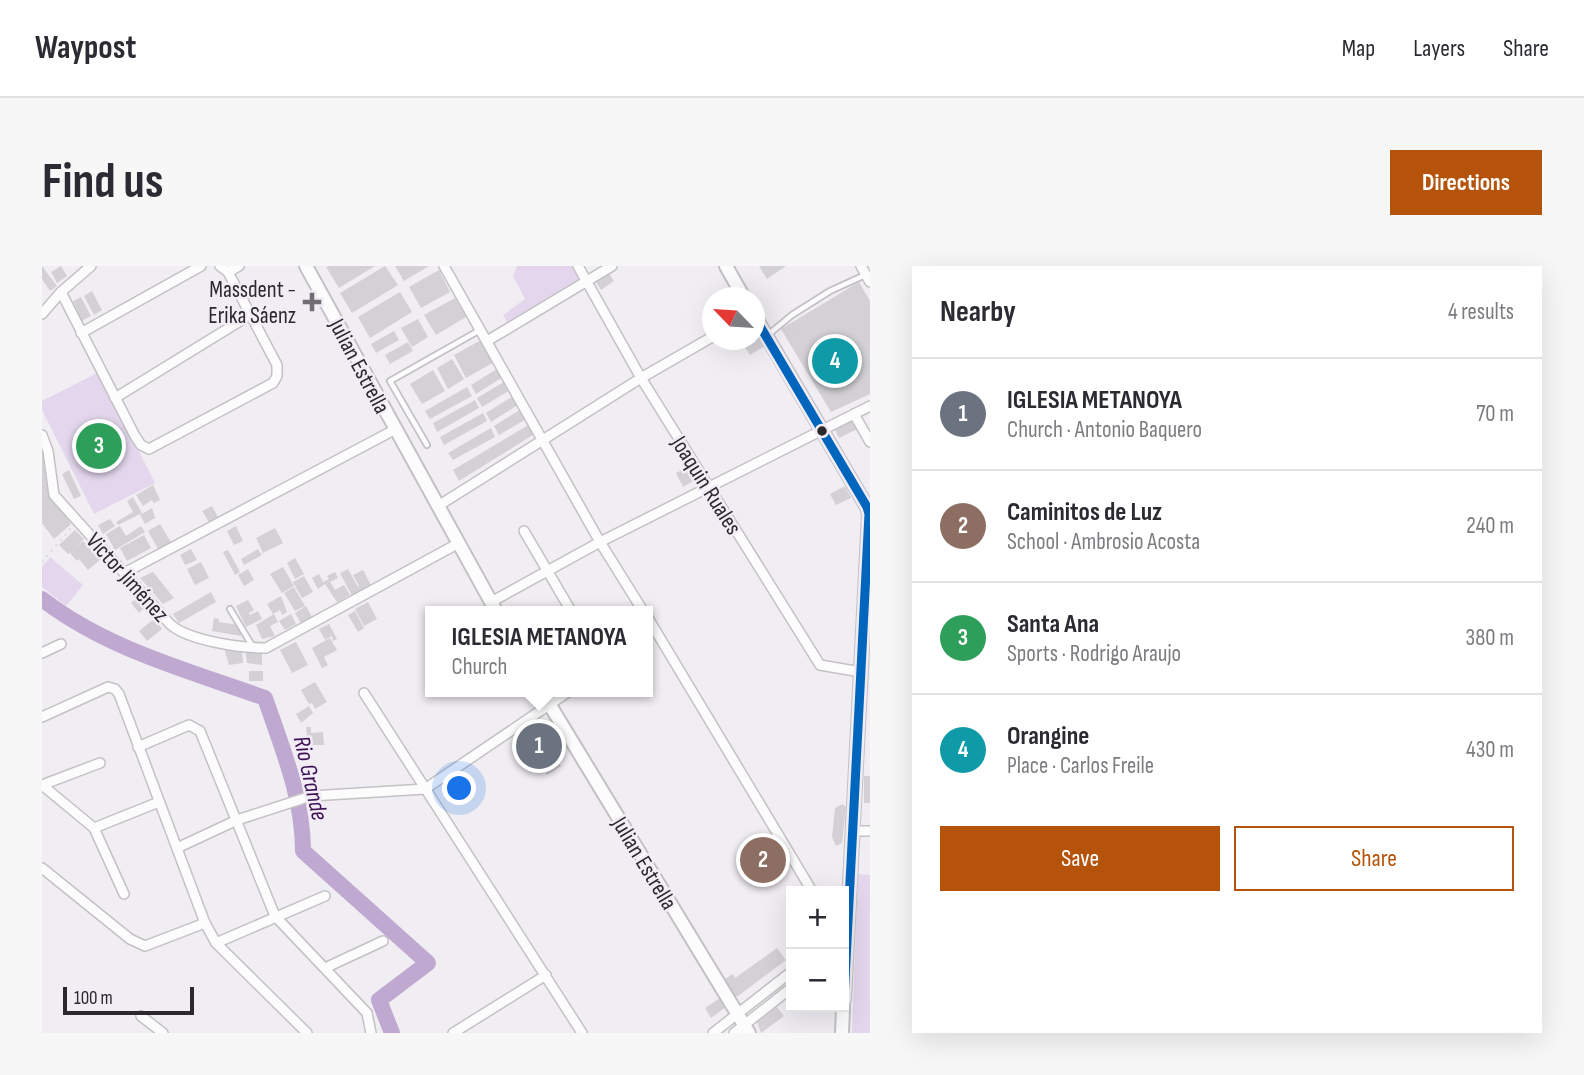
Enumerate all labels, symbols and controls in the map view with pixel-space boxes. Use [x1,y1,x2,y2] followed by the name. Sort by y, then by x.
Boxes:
[35,28,136,68] text: Waypost
[1342,34,1375,63] text: Map
[1413,34,1465,63] text: Layers
[1503,34,1549,63] text: Share
[1390,150,1542,215] button: Directions
[42,153,164,212] text: Find us
[208,276,296,330] place label: Massdent - Erika Sáenz
[702,287,765,350] north arrow
[302,292,322,312] marker: Massdent - Erika Sáenz
[940,294,1016,330] text: Nearby
[1448,298,1514,326] text: 4 results
[322,313,396,419] street label: Julian Estrella
[812,335,858,387] pin: 4
[1007,385,1182,416] text: IGLESIA METANOYA
[958,400,968,428] text: 1
[1476,400,1514,428] text: 70 m
[1007,416,1202,444] text: Church · Antonio Baquero
[76,420,122,472] pin: 3
[815,424,829,438] unlabelled marker
[664,430,747,540] street label: Joaquin Ruales
[1007,497,1162,528] text: Caminitos de Luz
[958,512,968,540] text: 2
[1466,512,1514,540] text: 240 m
[80,527,175,628] street label: Victor Jiménez
[1007,528,1200,556] text: School · Ambrosio Acosta
[425,606,653,697] popup
[1007,609,1099,640] text: Santa Ana
[452,622,626,653] text: IGLESIA METANOYA
[958,624,968,652] text: 3
[1466,624,1514,652] text: 380 m
[1007,640,1181,668] text: Sports · Rodrigo Araujo
[452,653,507,681] text: Church
[516,720,562,772] pin: 1
[1007,721,1089,752] text: Orangine
[287,733,334,823] water label: Rio Grande
[958,736,968,764] text: 4
[1466,736,1514,764] text: 430 m
[1007,752,1154,780] text: Place · Carlos Freile
[442,771,476,805] your location
[605,811,683,915] street label: Julian Estrella
[940,826,1220,891] button: Save
[1234,826,1514,891] button: Share
[740,834,786,886] pin: 2
[786,886,849,1012] map controls
[786,886,849,949] button: +
[786,949,849,1012] button: −
[63,984,194,1016] scale bar
[74,987,113,1010] text: 100 m

